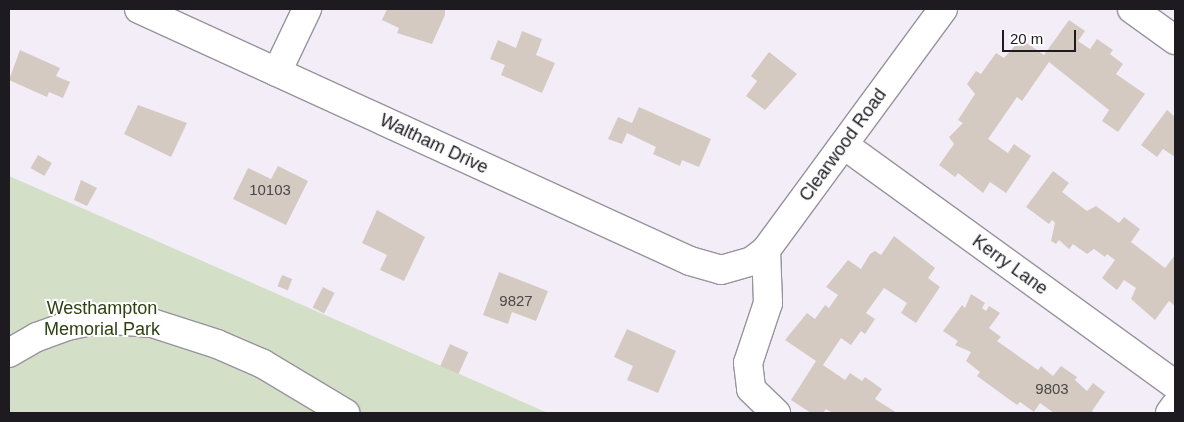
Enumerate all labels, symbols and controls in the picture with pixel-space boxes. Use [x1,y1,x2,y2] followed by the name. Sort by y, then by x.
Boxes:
[1004,20,1078,52] scale bar
[1010,30,1043,47] text: 20 m
[795,84,891,206] street label: Clearwood Road
[376,109,492,179] street label: Waltham Drive
[249,181,291,199] house number: 10103
[968,230,1052,300] street label: Kerry Lane
[499,292,533,310] house number: 9827
[44,298,160,340] park label: Westhampton Memorial Park
[1035,380,1069,398] house number: 9803

